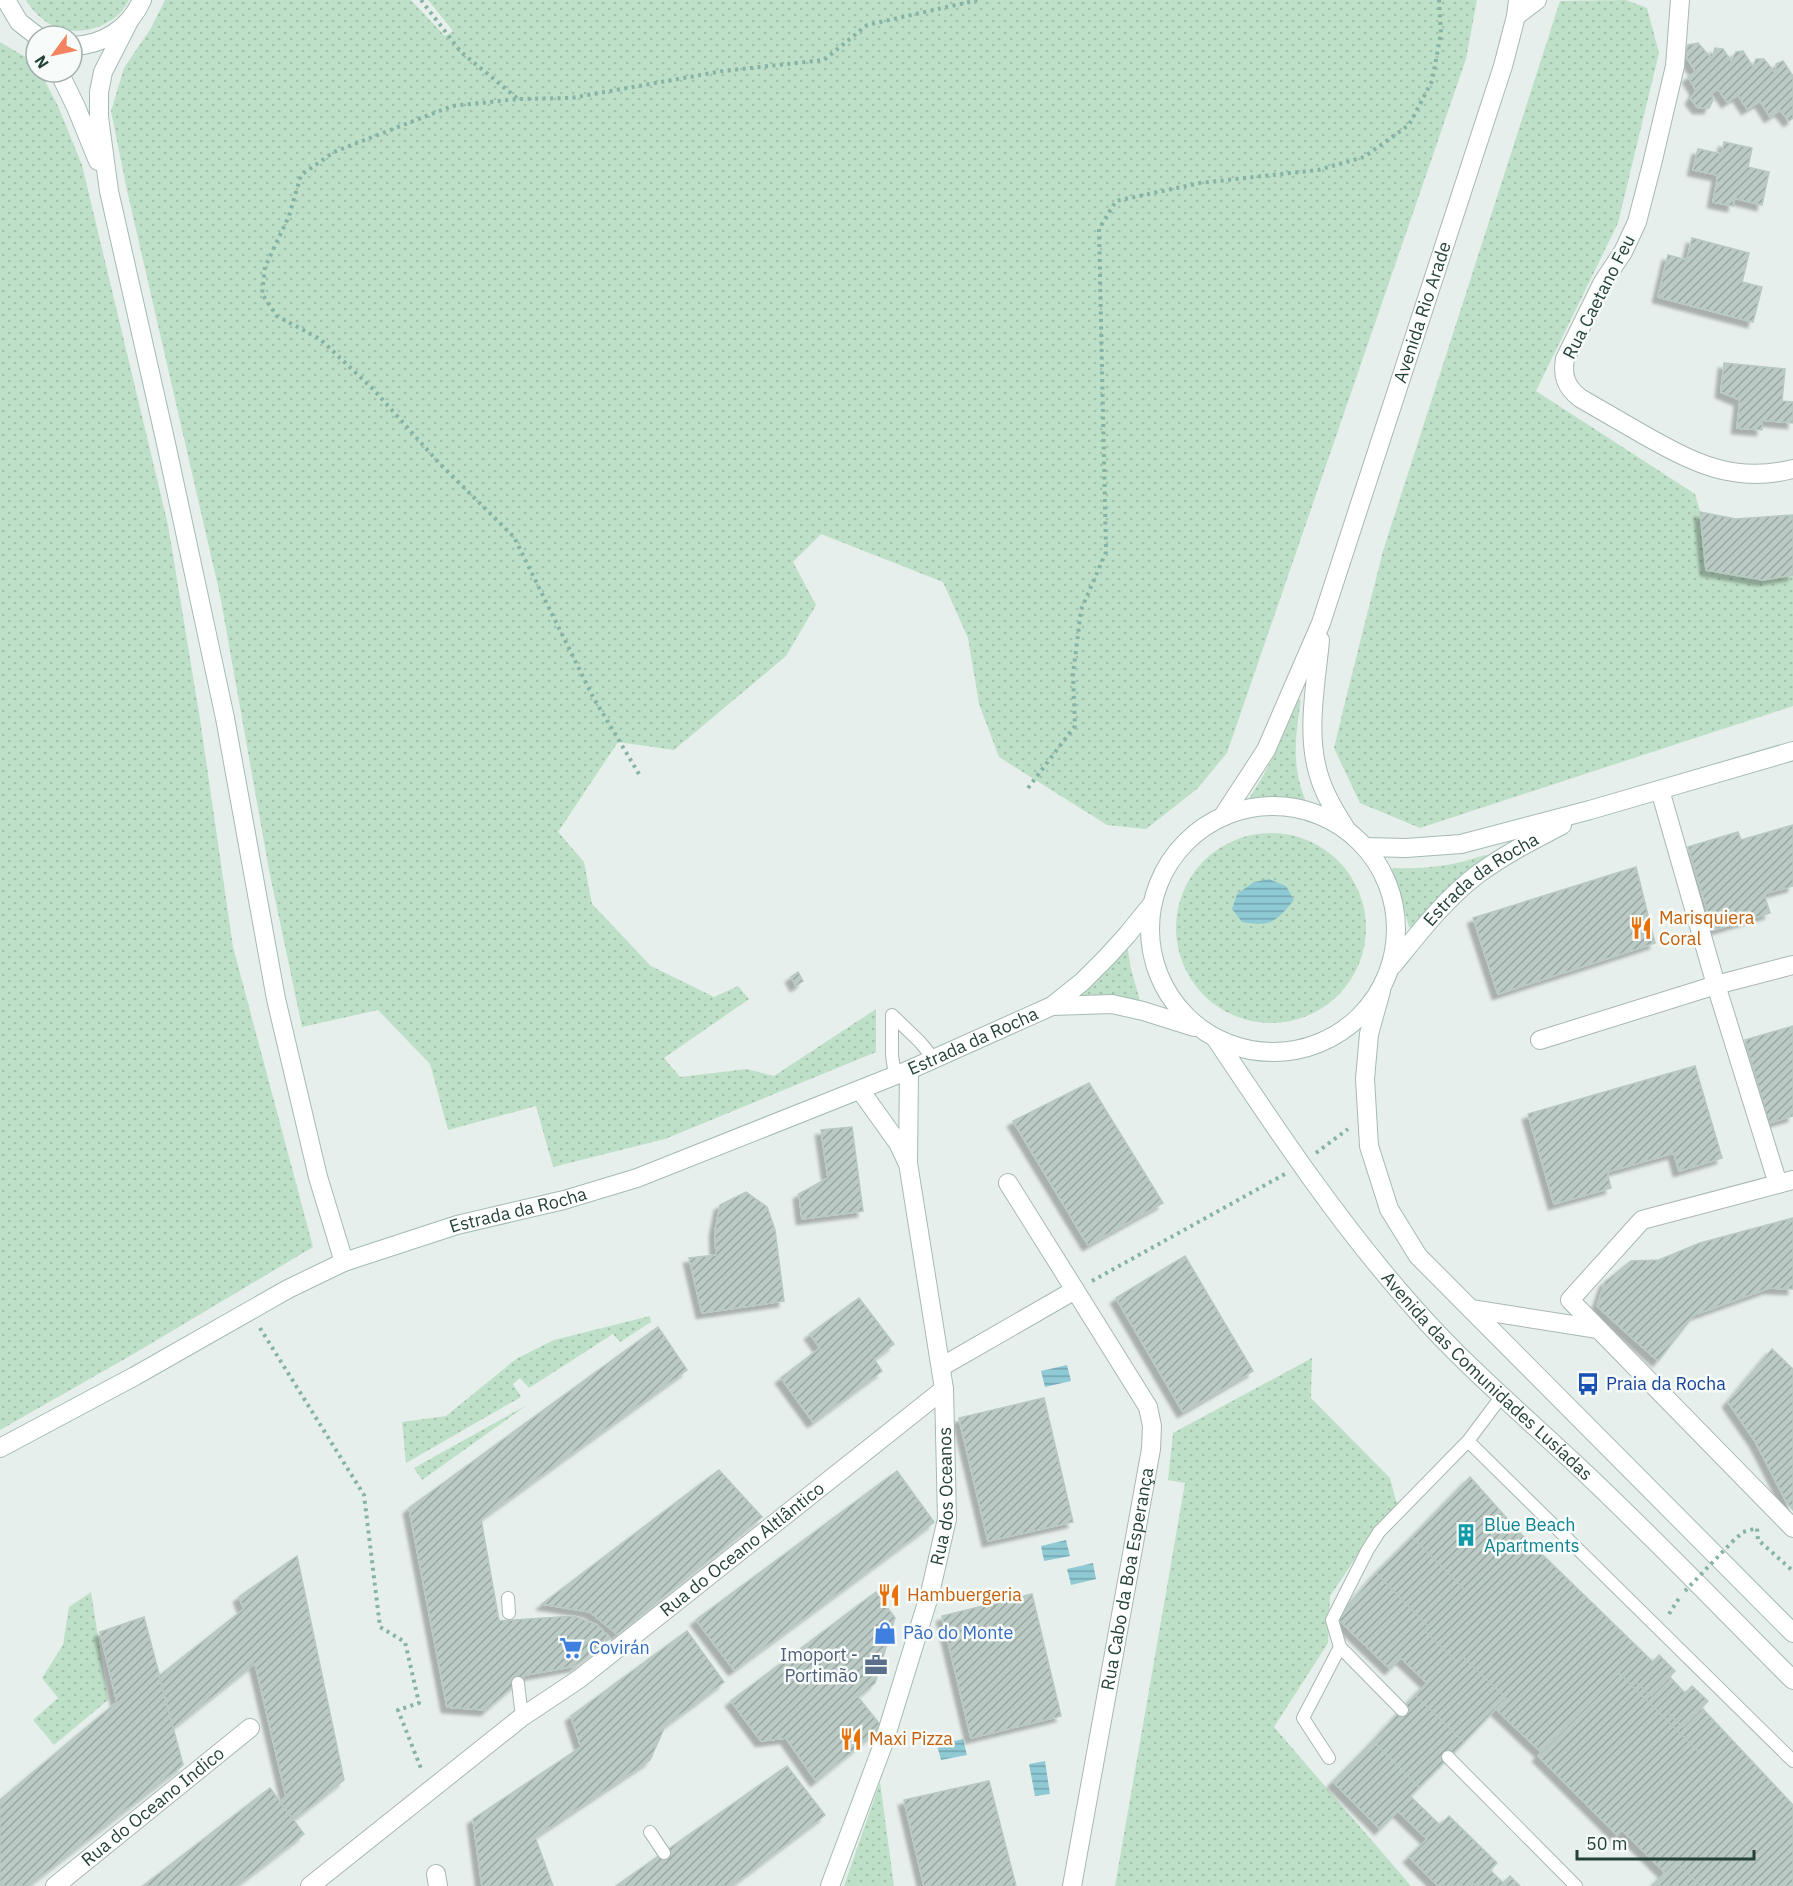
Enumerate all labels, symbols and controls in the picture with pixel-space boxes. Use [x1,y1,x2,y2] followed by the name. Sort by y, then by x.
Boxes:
[24,24,84,84] north arrow
[30,52,53,72] text: N
[1557,231,1640,363] street label: Rua Caetano Feu
[1388,238,1456,386] street label: Avenida Rio Arade
[1418,827,1543,931] street label: Estrada da Rocha
[1659,906,1755,950] place label: Marisquiera Coral
[1628,915,1654,941] restaurant icon: Marisquiera Coral
[904,1002,1042,1080] street label: Estrada da Rocha
[446,1182,590,1238] street label: Estrada da Rocha
[1377,1267,1598,1485] street label: Avenida das Comunidades Lusíadas
[1575,1371,1601,1397] bus stop icon: Praia da Rocha
[1606,1372,1726,1395] place label: Praia da Rocha
[925,1427,958,1568] street label: Rua dos Oceanos
[1096,1465,1158,1692] street label: Rua Cabo da Boa Esperança
[655,1477,829,1621] street label: Rua do Oceano Altlântico
[1484,1513,1580,1557] place label: Blue Beach Apartments
[1453,1522,1479,1548] building icon: Blue Beach Apartments
[876,1582,902,1608] restaurant icon: Hambuergeria
[907,1583,1022,1606] place label: Hambuergeria
[872,1620,898,1646] shop icon: Pão do Monte
[903,1621,1014,1644] place label: Pão do Monte
[558,1635,584,1661] supermarket icon: Covirán
[589,1636,650,1659] place label: Covirán
[780,1643,858,1687] place label: Imoport - Portimão
[863,1652,889,1678] office icon: Imoport - Portimão
[838,1726,864,1752] restaurant icon: Maxi Pizza
[869,1727,953,1750] place label: Maxi Pizza
[76,1741,229,1871] street label: Rua do Oceano Indico
[1577,1823,1754,1861] scale bar
[1586,1832,1628,1855] text: 50 m

